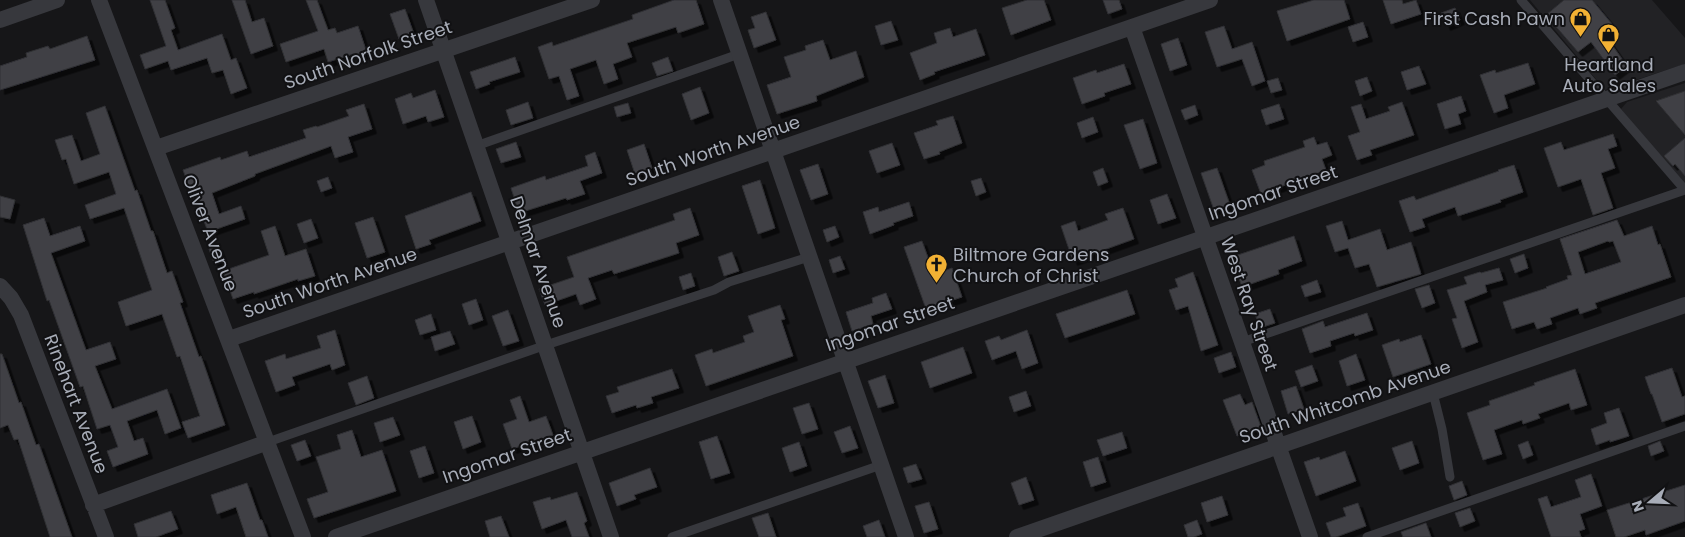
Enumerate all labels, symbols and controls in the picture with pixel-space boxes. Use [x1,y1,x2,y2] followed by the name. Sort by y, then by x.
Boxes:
[1423,6,1565,31] place label: First Cash Pawn
[1569,7,1593,38] shop icon: First Cash Pawn
[281,14,455,95] street label: South Norfolk Street
[1597,23,1621,54] shop icon: Heartland Auto Sales
[1562,52,1656,98] place label: Heartland Auto Sales
[622,109,803,192] street label: South Worth Avenue
[1205,159,1341,226] street label: Ingomar Street
[177,171,244,295] street label: Oliver Avenue
[504,192,573,331] street label: Delmar Avenue
[1215,233,1284,374] street label: West Ray Street
[239,241,420,324] street label: South Worth Avenue
[953,242,1109,288] place label: Biltmore Gardens Church of Christ
[925,253,949,284] church icon: Biltmore Gardens Church of Christ
[822,290,958,357] street label: Ingomar Street
[38,331,115,477] street label: Rinehart Avenue
[1236,354,1454,450] street label: South Whitcomb Avenue
[439,422,575,489] street label: Ingomar Street
[1625,477,1675,527] north arrow
[1627,498,1649,514] text: N

